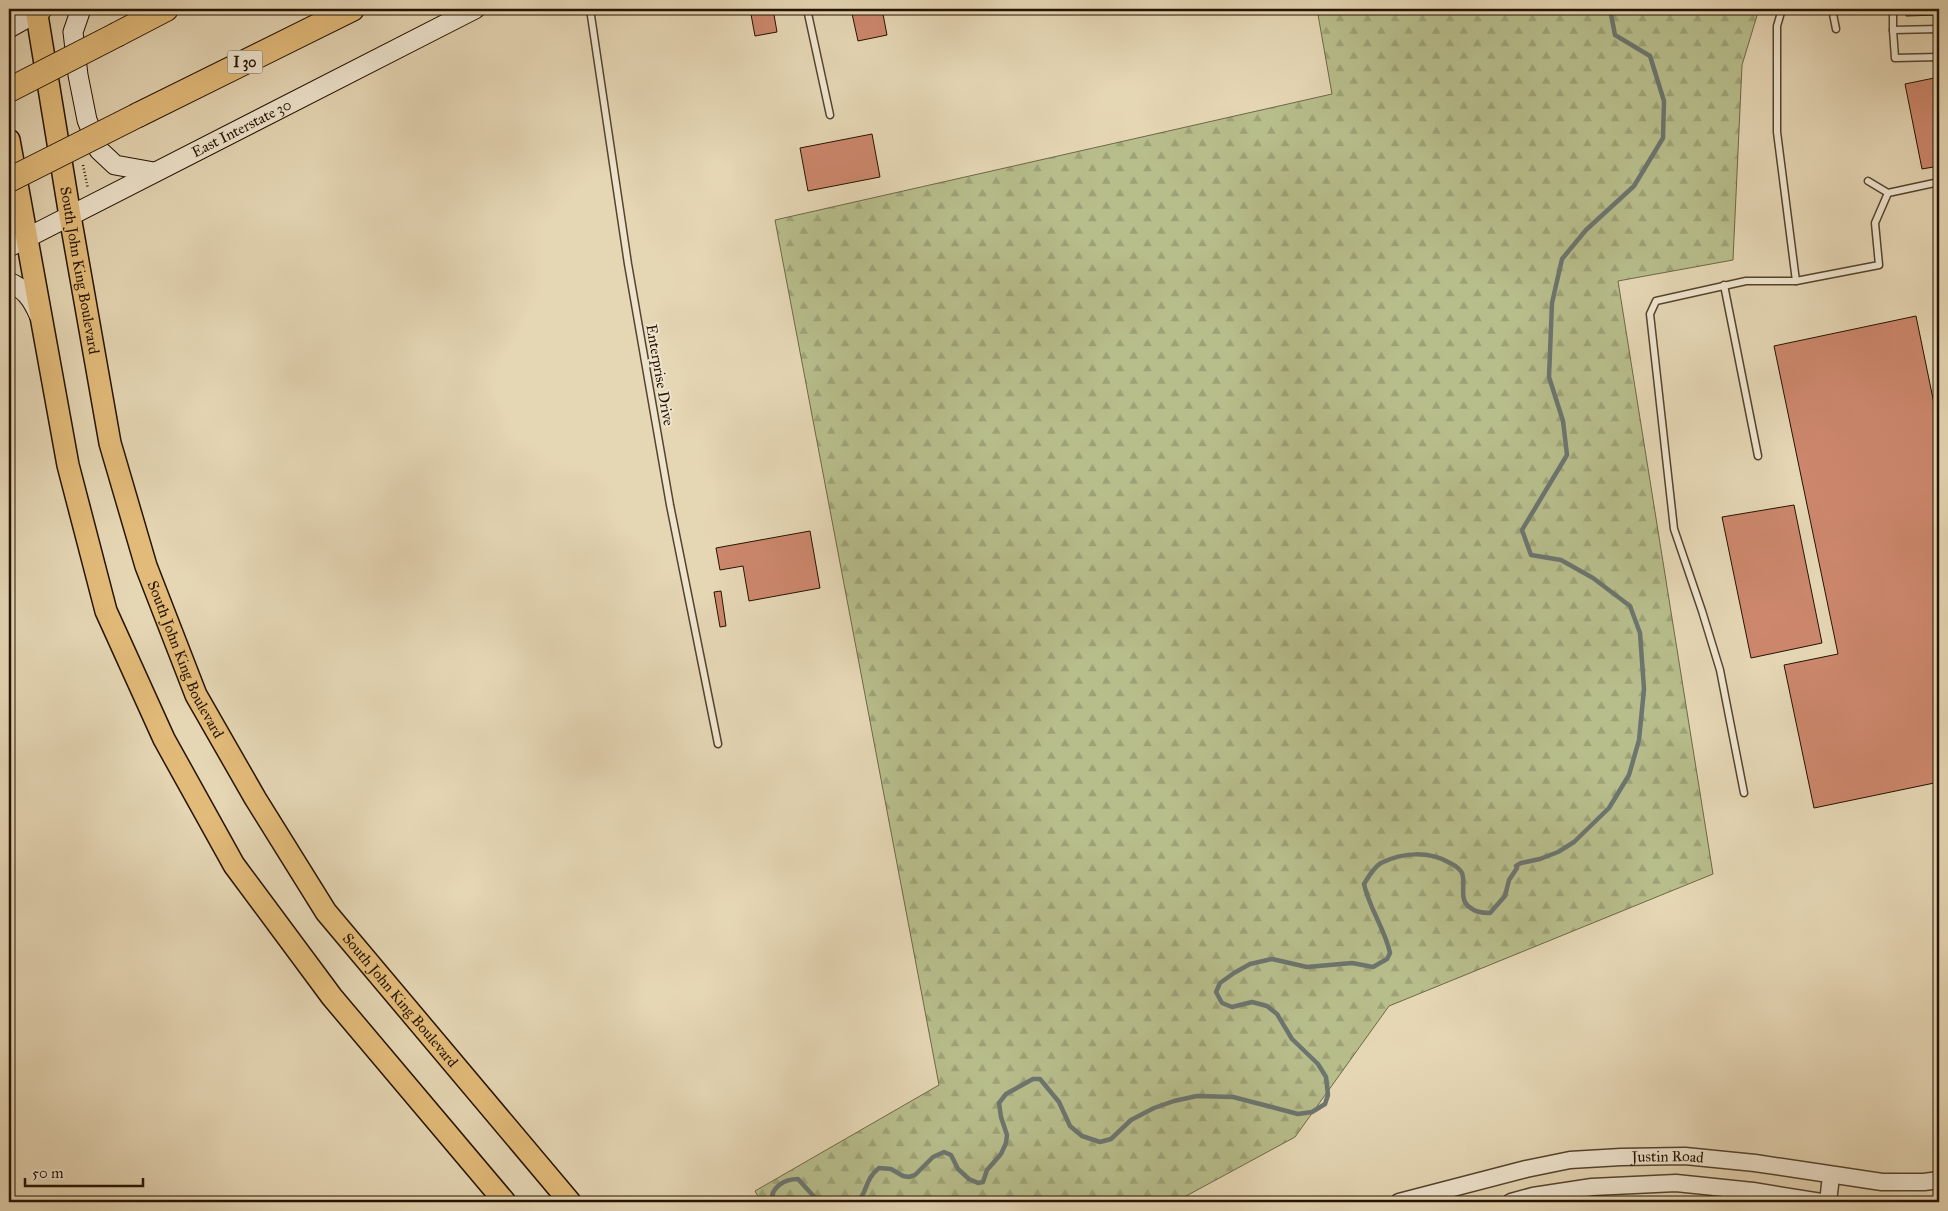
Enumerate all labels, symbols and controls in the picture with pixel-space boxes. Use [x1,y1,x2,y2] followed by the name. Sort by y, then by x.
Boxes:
[228,51,262,74] road number: I 30
[189,95,294,161] street label: East Interstate 30
[56,185,103,356] street label: South John King Boulevard
[642,323,678,427] street label: Enterprise Drive
[144,578,228,742] street label: South John King Boulevard
[339,929,462,1071] street label: South John King Boulevard
[1630,1147,1705,1167] street label: Justin Road
[25,1156,142,1188] scale bar
[32,1164,64,1182] text: 50 m

